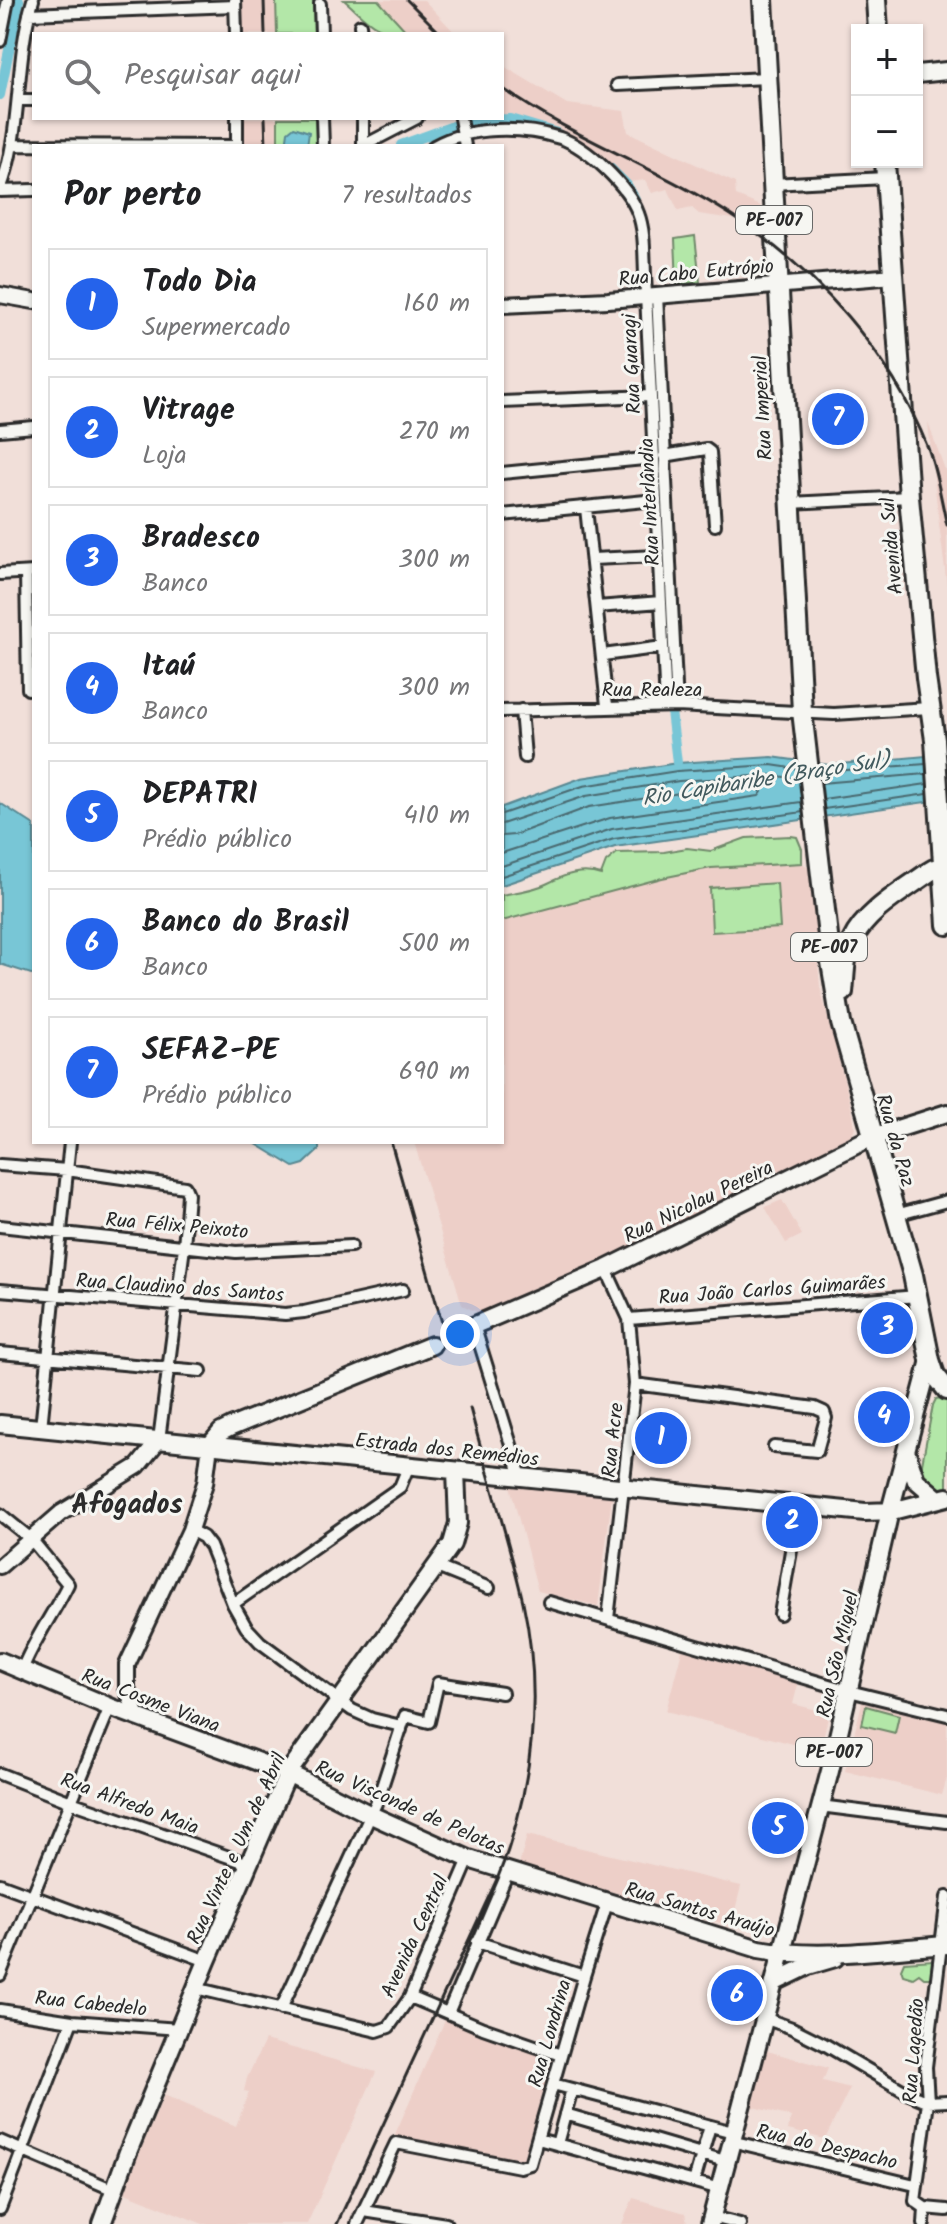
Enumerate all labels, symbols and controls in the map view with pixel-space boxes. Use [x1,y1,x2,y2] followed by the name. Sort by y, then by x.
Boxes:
[851,24,923,168] map controls
[851,24,923,96] button: +
[32,32,504,120] search box
[124,52,301,100] text: Pesquisar aqui
[60,54,104,98] icon: search
[851,96,923,168] button: −
[64,169,202,223] text: Por perto
[341,175,472,217] text: 7 resultados
[736,206,812,234] road number: PE-007
[617,251,775,297] street label: Rua Cabo Eutrópio
[142,259,256,307] text: Todo Dia
[88,283,96,325] text: 1
[403,283,470,325] text: 160 m
[142,307,291,349] text: Supermercado
[614,312,652,415] street label: Rua Guaragi
[745,355,783,461] street label: Rua Imperial
[142,387,235,435] text: Vitrage
[812,389,864,449] pin: 7
[84,411,100,453] text: 2
[399,411,470,453] text: 270 m
[142,435,187,477] text: Loja
[632,437,670,567] street label: Rua Interlândia
[873,496,913,596] street label: Avenida Sul
[142,515,260,563] text: Bradesco
[85,539,99,581] text: 3
[398,539,470,581] text: 300 m
[142,563,208,605] text: Banco
[142,643,194,691] text: Itaú
[85,667,99,709] text: 4
[398,667,470,709] text: 300 m
[602,675,702,707] street label: Rua Realeza
[142,691,208,733] text: Banco
[640,743,896,817] water label: Rio Capibaribe (Braço Sul)
[142,771,258,819] text: DEPATRI
[85,795,99,837] text: 5
[403,795,470,837] text: 410 m
[142,819,292,861] text: Prédio público
[142,899,349,947] text: Banco do Brasil
[85,923,99,965] text: 6
[399,923,470,965] text: 500 m
[791,933,867,961] road number: PE-007
[142,947,208,989] text: Banco
[142,1027,279,1075] text: SEFAZ-PE
[86,1051,98,1093] text: 7
[399,1051,470,1093] text: 690 m
[142,1075,292,1117] text: Prédio público
[866,1090,923,1191] street label: Rua da Paz
[619,1153,779,1253] street label: Rua Nicolau Pereira
[104,1205,250,1249] street label: Rua Félix Peixoto
[75,1266,286,1312] street label: Rua Claudino dos Santos
[657,1267,887,1315] street label: Rua João Carlos Guimarães
[861,1298,913,1358] pin: 3
[440,1314,480,1354] your location
[858,1387,910,1447] pin: 4
[594,1401,634,1479] street label: Rua Acre
[635,1408,687,1468] pin: 1
[353,1425,541,1477] street label: Estrada dos Remédios
[71,1483,183,1528] district label: Afogados
[766,1492,818,1552] pin: 2
[809,1588,869,1721] street label: Rua São Miguel
[76,1661,224,1743] street label: Rua Cosme Viana
[796,1738,872,1766] road number: PE-007
[179,1748,296,1950] street label: Rua Vinte e Um de Abril
[309,1753,510,1865] street label: Rua Visconde de Pelotas
[56,1765,203,1845] street label: Rua Alfredo Maia
[752,1798,804,1858] pin: 5
[373,1870,458,2004] street label: Avenida Central
[621,1874,778,1948] street label: Rua Santos Araújo
[711,1965,763,2025] pin: 6
[520,1976,582,2091] street label: Rua Londrina
[33,1983,148,2027] street label: Rua Cabedelo
[895,1997,935,2105] street label: Rua Lagedão
[753,2116,900,2180] street label: Rua do Despacho

